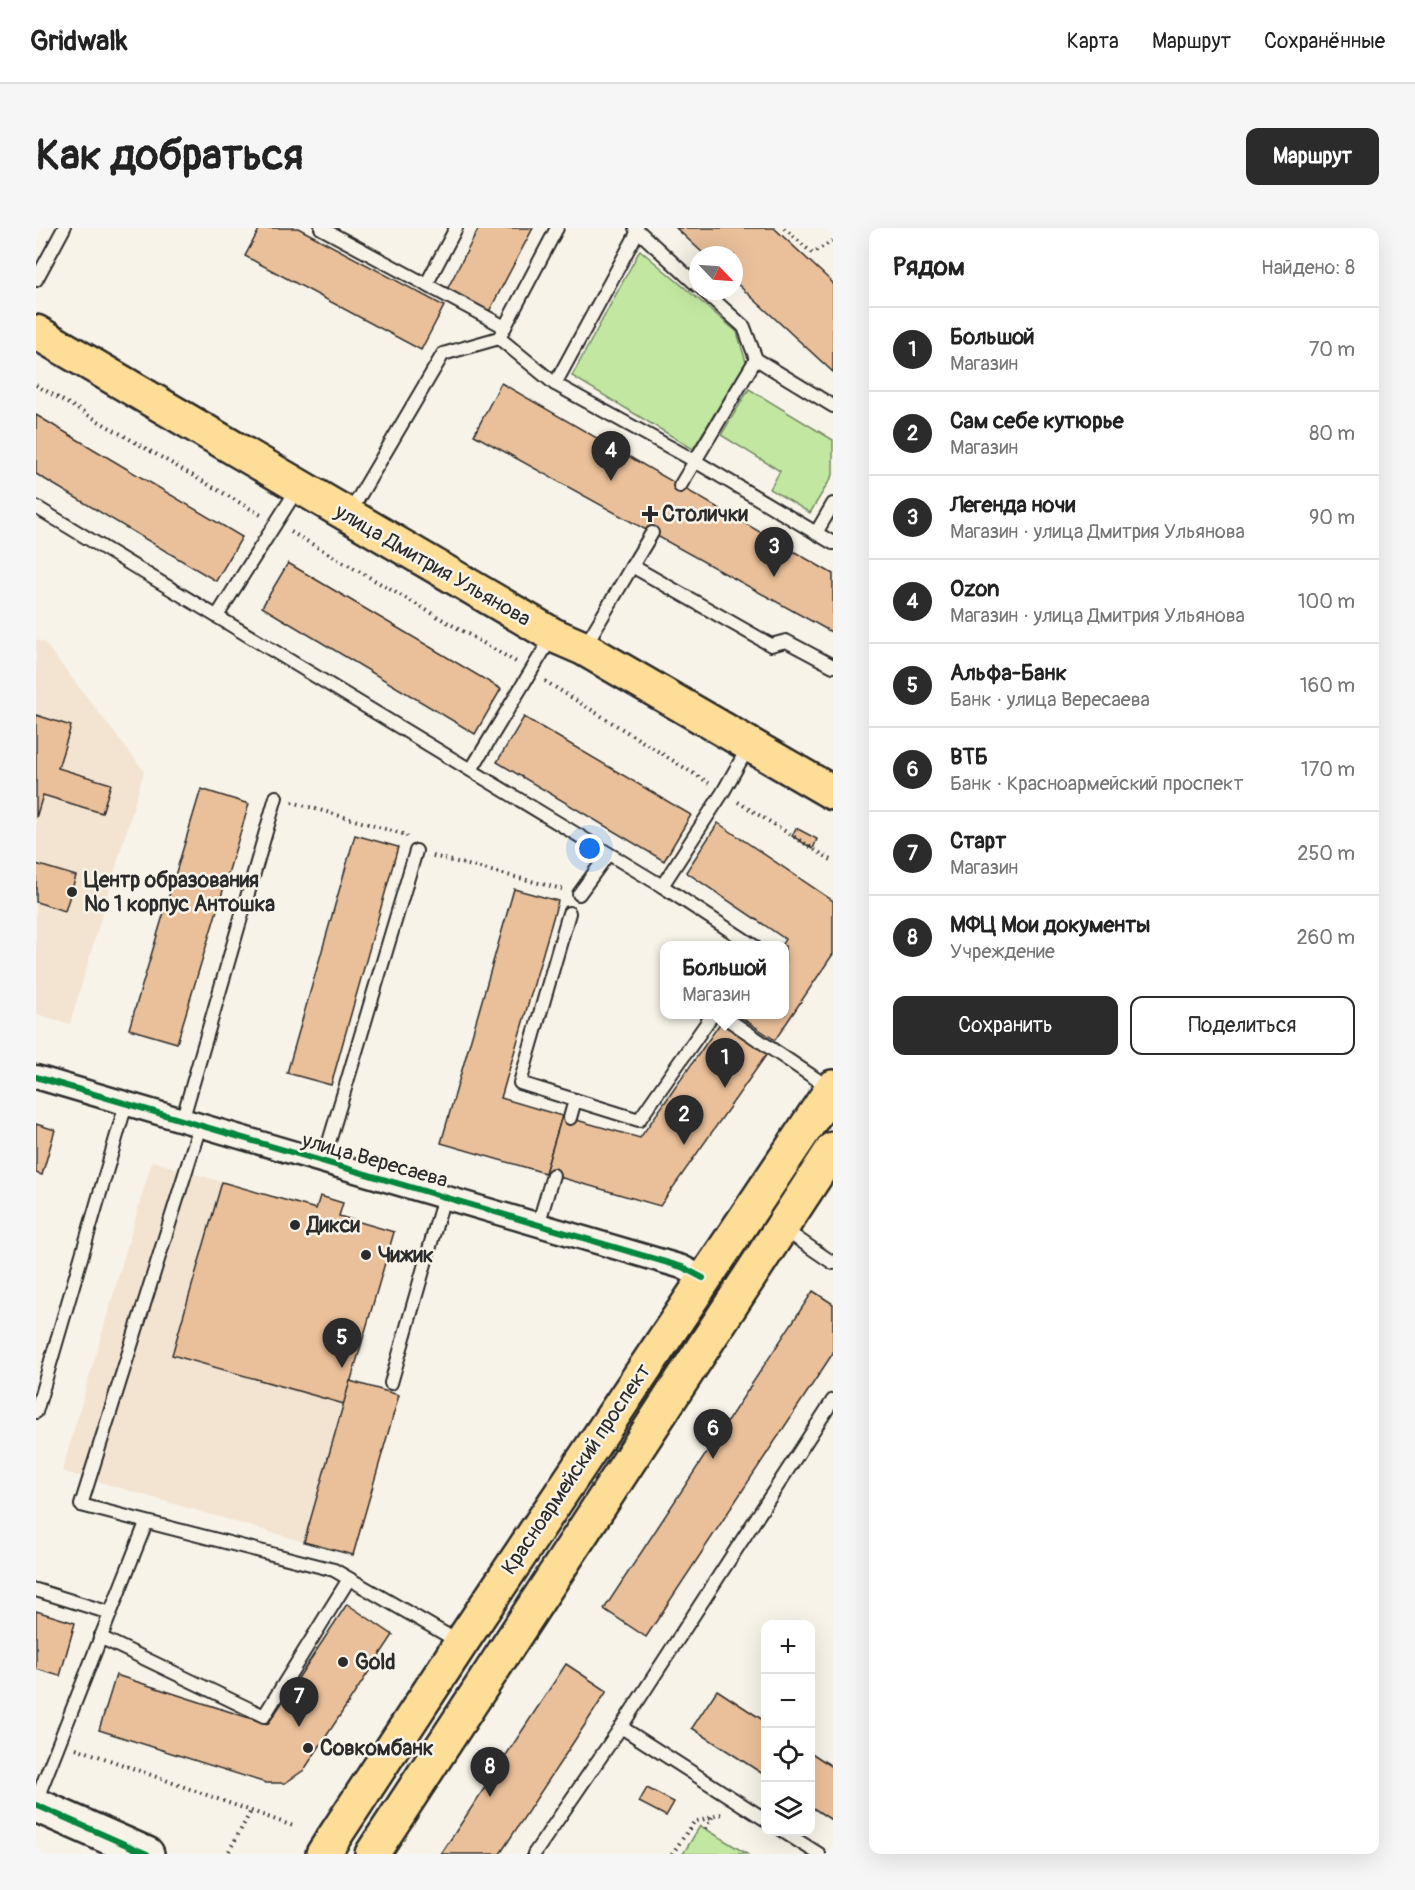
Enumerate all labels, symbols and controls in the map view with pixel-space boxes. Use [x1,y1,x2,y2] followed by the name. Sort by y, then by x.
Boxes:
[30,24,128,59] text: Gridwalk
[1067,28,1119,55] text: Карта
[1152,28,1231,55] text: Маршрут
[1264,28,1385,55] text: Сохранённые
[1246,128,1379,185] button: Маршрут
[36,130,303,182] text: Как добраться
[689,246,743,300] north arrow
[893,251,965,283] text: Рядом
[1261,255,1355,280] text: Найдено: 8
[950,323,1035,351] text: Большой
[909,337,916,362] text: 1
[1309,337,1355,362] text: 70 m
[950,351,1018,376] text: Магазин
[950,407,1124,435] text: Сам себе кутюрье
[907,421,918,446] text: 2
[1309,421,1355,446] text: 80 m
[592,432,630,481] pin: 4
[950,435,1018,460] text: Магазин
[950,491,1075,519] text: Легенда ночи
[329,498,536,633] street label: улица Дмитрия Ульянова
[662,501,749,528] place label: Столички
[907,505,918,530] text: 3
[1309,505,1355,530] text: 90 m
[643,507,657,521] marker: Столички
[950,519,1245,544] text: Магазин · улица Дмитрия Ульянова
[754,528,794,577] pin: 3
[950,575,999,603] text: Ozon
[907,589,918,614] text: 4
[1298,589,1355,614] text: 100 m
[950,603,1245,628] text: Магазин · улица Дмитрия Ульянова
[950,659,1067,687] text: Альфа-Банк
[907,673,918,698] text: 5
[1300,673,1355,698] text: 160 m
[950,687,1150,712] text: Банк · улица Вересаева
[950,743,988,771] text: ВТБ
[907,757,918,782] text: 6
[1301,757,1355,782] text: 170 m
[950,771,1243,796] text: Банк · Красноармейский проспект
[950,827,1006,855] text: Старт
[575,834,604,863] your location
[907,841,918,866] text: 7
[1297,841,1355,866] text: 250 m
[950,855,1018,880] text: Магазин
[84,867,275,918] place label: Центр образования № 1 корпус Антошка
[65,885,79,899] marker: Центр образования № 1 корпус Антошка
[950,911,1150,939] text: МФЦ Мои документы
[907,925,918,950] text: 8
[1296,925,1355,950] text: 260 m
[950,939,1055,964] text: Учреждение
[660,941,789,1019] popup
[682,954,767,982] text: Большой
[682,982,751,1007] text: Магазин
[893,996,1118,1055] button: Сохранить
[1130,996,1355,1055] button: Поделиться
[706,1038,744,1088] pin: 1
[664,1096,704,1145] pin: 2
[298,1127,451,1194] street label: улица Вересаева
[305,1212,360,1239] place label: Дикси
[288,1218,302,1232] marker: Дикси
[378,1242,434,1269] place label: Чижик
[359,1248,373,1262] marker: Чижик
[322,1318,362,1368] pin: 5
[496,1358,657,1580] street label: Красноармейский проспект
[694,1410,732,1459] pin: 6
[761,1620,815,1836] map controls
[761,1620,815,1674] button: +
[355,1649,396,1676] place label: Gold
[336,1655,350,1669] marker: Gold
[761,1674,815,1728] button: −
[280,1678,318,1727] pin: 7
[761,1728,815,1782] button: locate
[320,1735,434,1762] place label: Совкомбанк
[301,1741,315,1755] marker: Совкомбанк
[470,1748,510,1797] pin: 8
[761,1782,815,1836] button: layers

